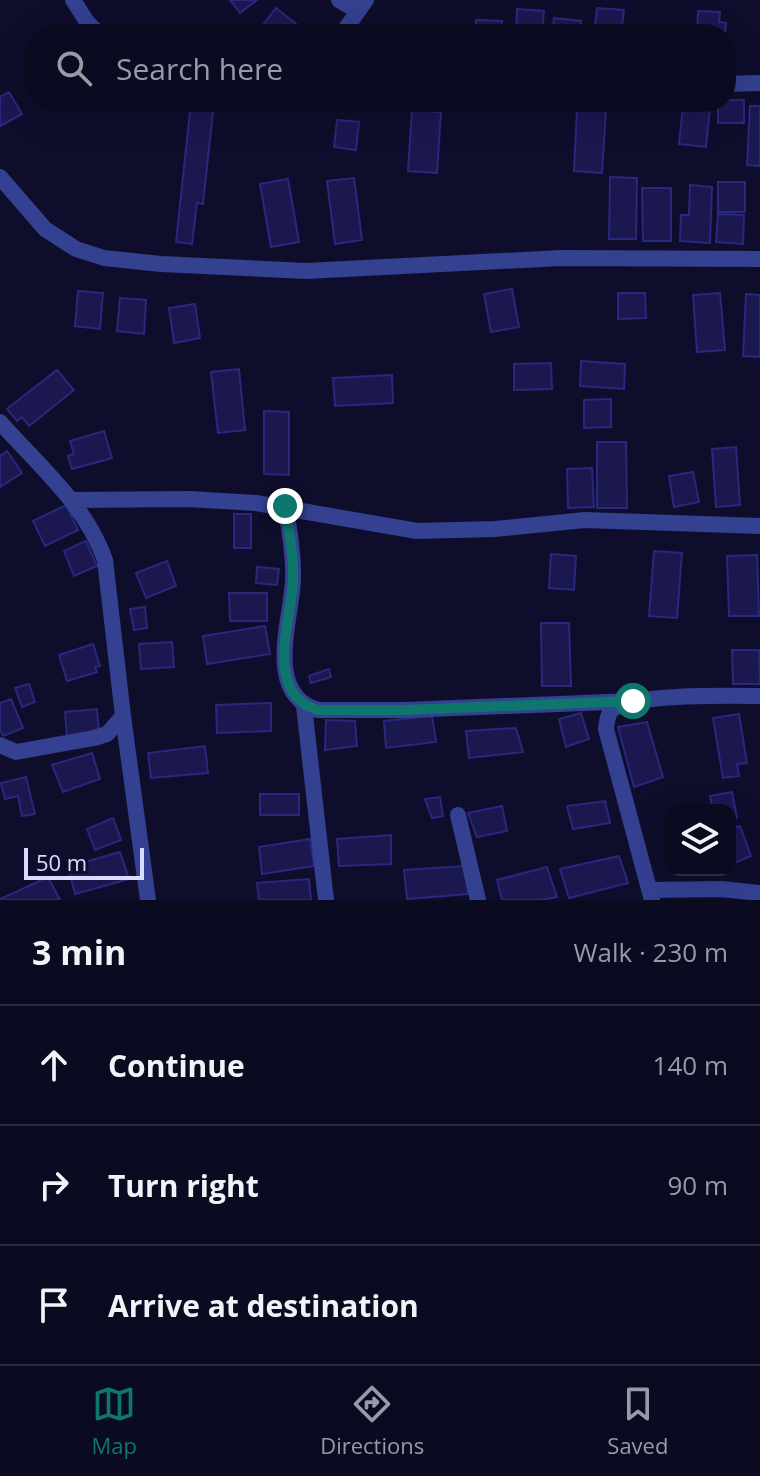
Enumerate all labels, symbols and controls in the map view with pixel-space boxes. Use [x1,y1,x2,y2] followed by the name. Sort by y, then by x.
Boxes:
[24,24,736,112] search box
[52,46,96,90] icon: search
[116,48,283,89] text: Search here
[267,488,303,524] route end
[615,683,651,719] route start
[664,804,736,876] map controls
[664,804,736,876] button: layers
[24,844,144,880] scale bar
[36,847,87,877] text: 50 m
[32,929,126,975] text: 3 min
[574,934,728,970] text: Walk · 230 m
[32,1043,76,1087] icon: ahead
[108,1045,245,1086] text: Continue
[653,1047,728,1083] text: 140 m
[32,1163,76,1207] icon: right
[108,1165,259,1206] text: Turn right
[667,1167,728,1203] text: 90 m
[32,1283,76,1327] icon: arrive
[108,1285,419,1326] text: Arrive at destination
[92,1382,137,1460] tab: Map
[320,1382,424,1460] tab: Directions
[607,1382,668,1460] tab: Saved

